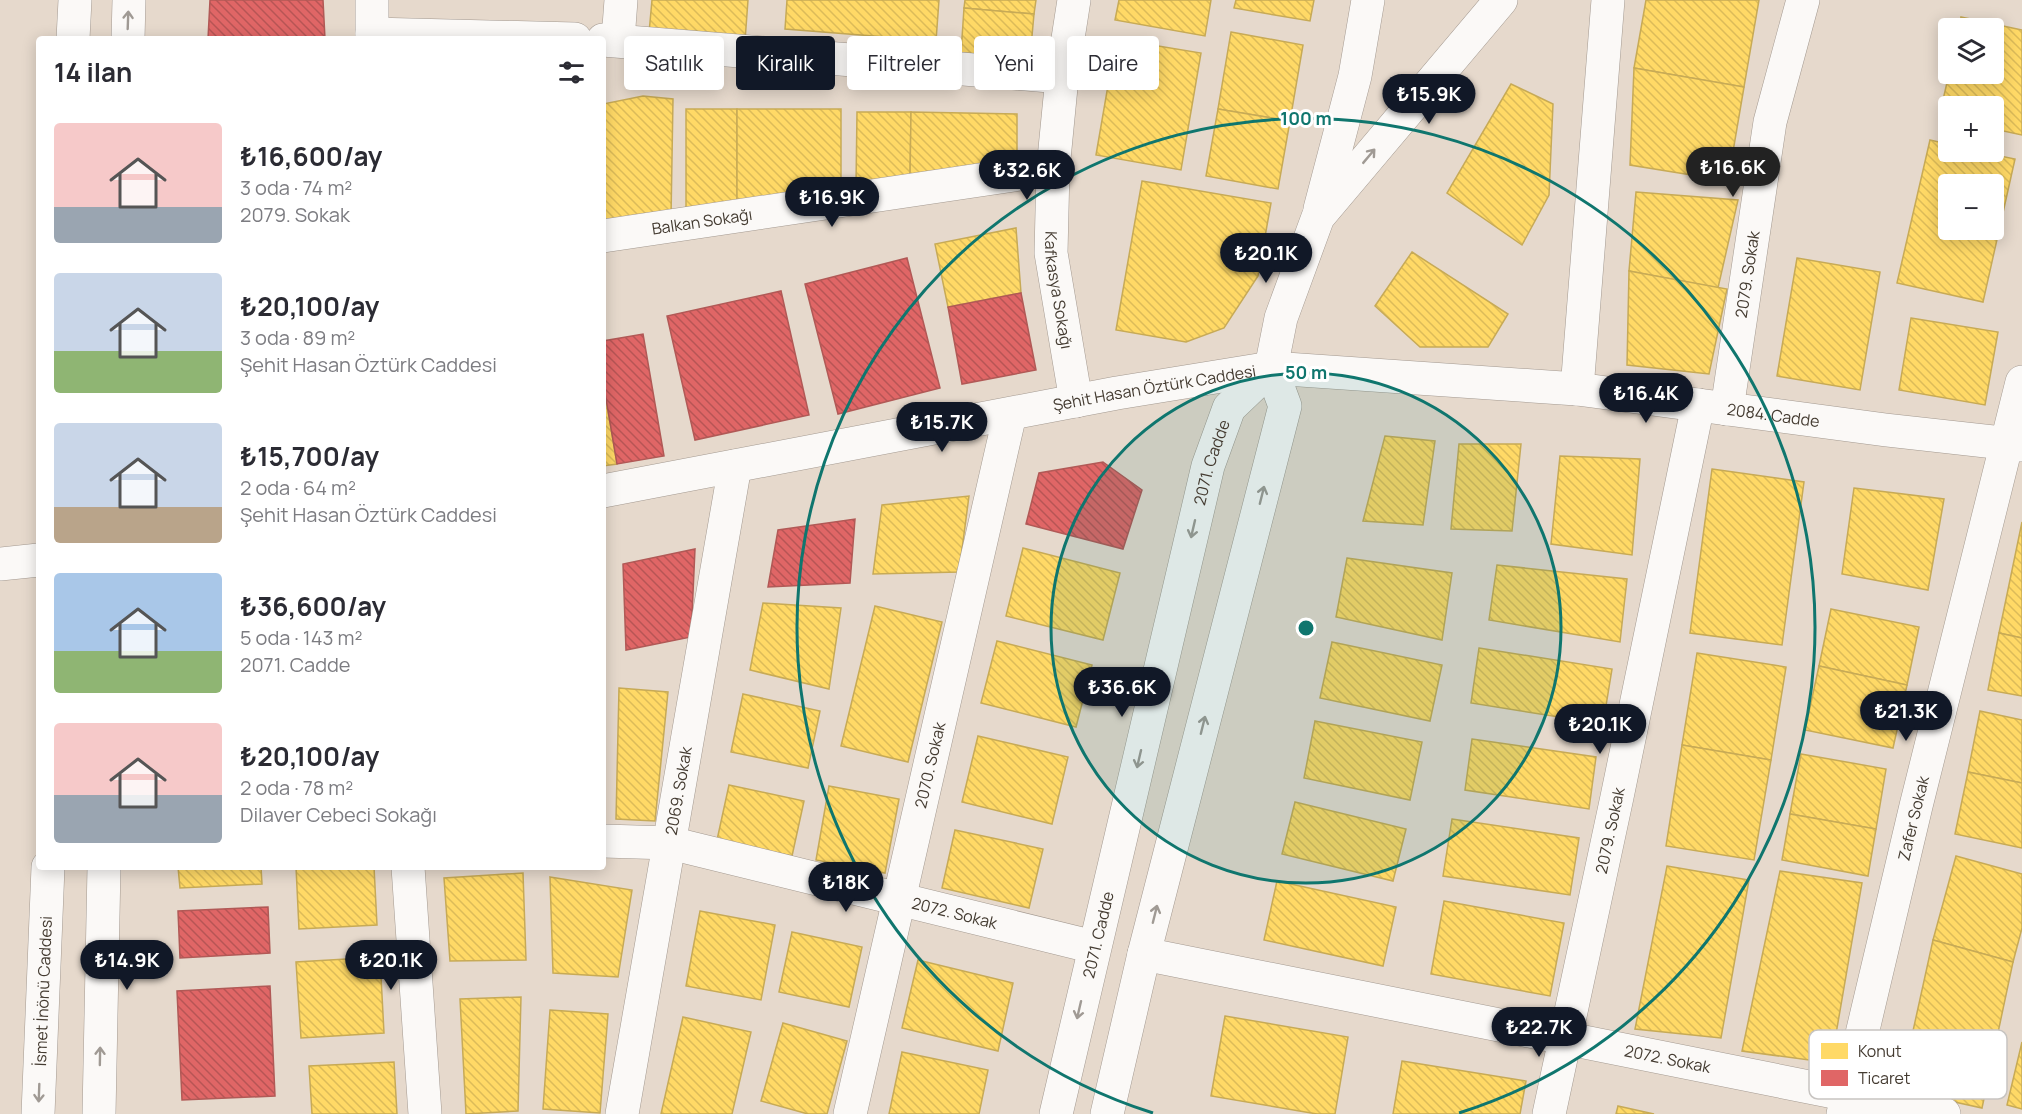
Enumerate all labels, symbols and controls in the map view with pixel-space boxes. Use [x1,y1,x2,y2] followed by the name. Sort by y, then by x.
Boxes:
[123,10,134,30] one-way arrow
[1938,18,2004,240] map controls
[1938,18,2004,84] button: layers
[624,36,724,90] chip: Satılık
[736,36,835,90] chip: Kiralık
[847,36,962,90] chip: Filtreler
[974,36,1055,90] chip: Yeni
[1067,36,1159,90] chip: Daire
[54,54,132,90] text: 14 ilan
[555,56,588,89] icon: filters
[1380,74,1478,125] pin: ₺15.9K
[1396,80,1462,107] text: ₺15.9K
[1938,96,2004,162] button: +
[1280,106,1332,130] text: 100 m
[240,138,382,174] text: ₺16,600/ay
[102,147,174,219] icon: home
[1684,147,1782,198] pin: ₺16.6K
[1363,148,1376,164] one-way arrow
[978,150,1076,201] pin: ₺32.6K
[1700,153,1766,180] text: ₺16.6K
[993,156,1061,183] text: ₺32.6K
[240,174,352,201] text: 3 oda · 74 m²
[1938,174,2004,240] button: −
[783,177,881,228] pin: ₺16.9K
[799,183,865,210] text: ₺16.9K
[240,201,350,228] text: 2079. Sokak
[650,203,754,240] street label: Balkan Sokağı
[1730,228,1765,320] street label: 2079. Sokak
[1040,231,1078,351] street label: Kafkasya Sokağı
[1217,233,1315,284] pin: ₺20.1K
[1234,239,1298,266] text: ₺20.1K
[240,288,379,324] text: ₺20,100/ay
[102,297,174,369] icon: home
[240,324,355,351] text: 3 oda · 89 m²
[240,351,497,378] text: Şehit Hasan Öztürk Caddesi
[1051,360,1258,416] street label: Şehit Hasan Öztürk Caddesi
[1285,360,1327,384] text: 50 m
[1597,373,1695,424] pin: ₺16.4K
[1613,379,1679,406] text: ₺16.4K
[1726,398,1821,432] street label: 2084. Cadde
[893,402,991,453] pin: ₺15.7K
[910,408,974,435] text: ₺15.7K
[1188,417,1235,507] street label: 2071. Cadde
[240,438,379,474] text: ₺15,700/ay
[102,447,174,519] icon: home
[240,474,356,501] text: 2 oda · 64 m²
[1256,486,1268,505] one-way arrow
[240,501,497,528] text: Şehit Hasan Öztürk Caddesi
[1187,519,1199,538] one-way arrow
[240,588,386,624] text: ₺36,600/ay
[102,597,174,669] icon: home
[1296,618,1316,638] centre of rings
[240,624,362,651] text: 5 oda · 143 m²
[240,651,351,678] text: 2071. Cadde
[1073,667,1171,718] pin: ₺36.6K
[1088,673,1156,700] text: ₺36.6K
[1857,691,1955,742] pin: ₺21.3K
[1874,697,1938,724] text: ₺21.3K
[1551,704,1649,755] pin: ₺20.1K
[1568,710,1632,737] text: ₺20.1K
[1198,716,1209,735] one-way arrow
[909,719,951,810] street label: 2070. Sokak
[240,738,379,774] text: ₺20,100/ay
[660,744,697,837] street label: 2069. Sokak
[102,747,174,819] icon: home
[1132,749,1144,768] one-way arrow
[1892,772,1934,863] street label: Zafer Sokak
[240,774,353,801] text: 2 oda · 78 m²
[1590,784,1630,876] street label: 2079. Sokak
[240,801,437,828] text: Dilaver Cebeci Sokağı
[810,862,882,913] pin: ₺18K
[822,868,870,895] text: ₺18K
[1077,889,1119,980] street label: 2071. Cadde
[909,892,1001,934] street label: 2072. Sokak
[1149,905,1161,924] one-way arrow
[29,916,57,1067] street label: İsmet İnönü Caddesi
[78,940,176,991] pin: ₺14.9K
[342,940,440,991] pin: ₺20.1K
[94,946,160,973] text: ₺14.9K
[359,946,423,973] text: ₺20.1K
[1073,1001,1085,1020] one-way arrow
[1490,1007,1588,1058] pin: ₺22.7K
[1506,1013,1572,1040] text: ₺22.7K
[1809,1030,2007,1099] legend
[1623,1039,1714,1078] street label: 2072. Sokak
[1858,1040,1902,1062] text: Konut
[94,1046,106,1066] one-way arrow
[1858,1067,1910,1089] text: Ticaret
[33,1083,44,1103] one-way arrow

